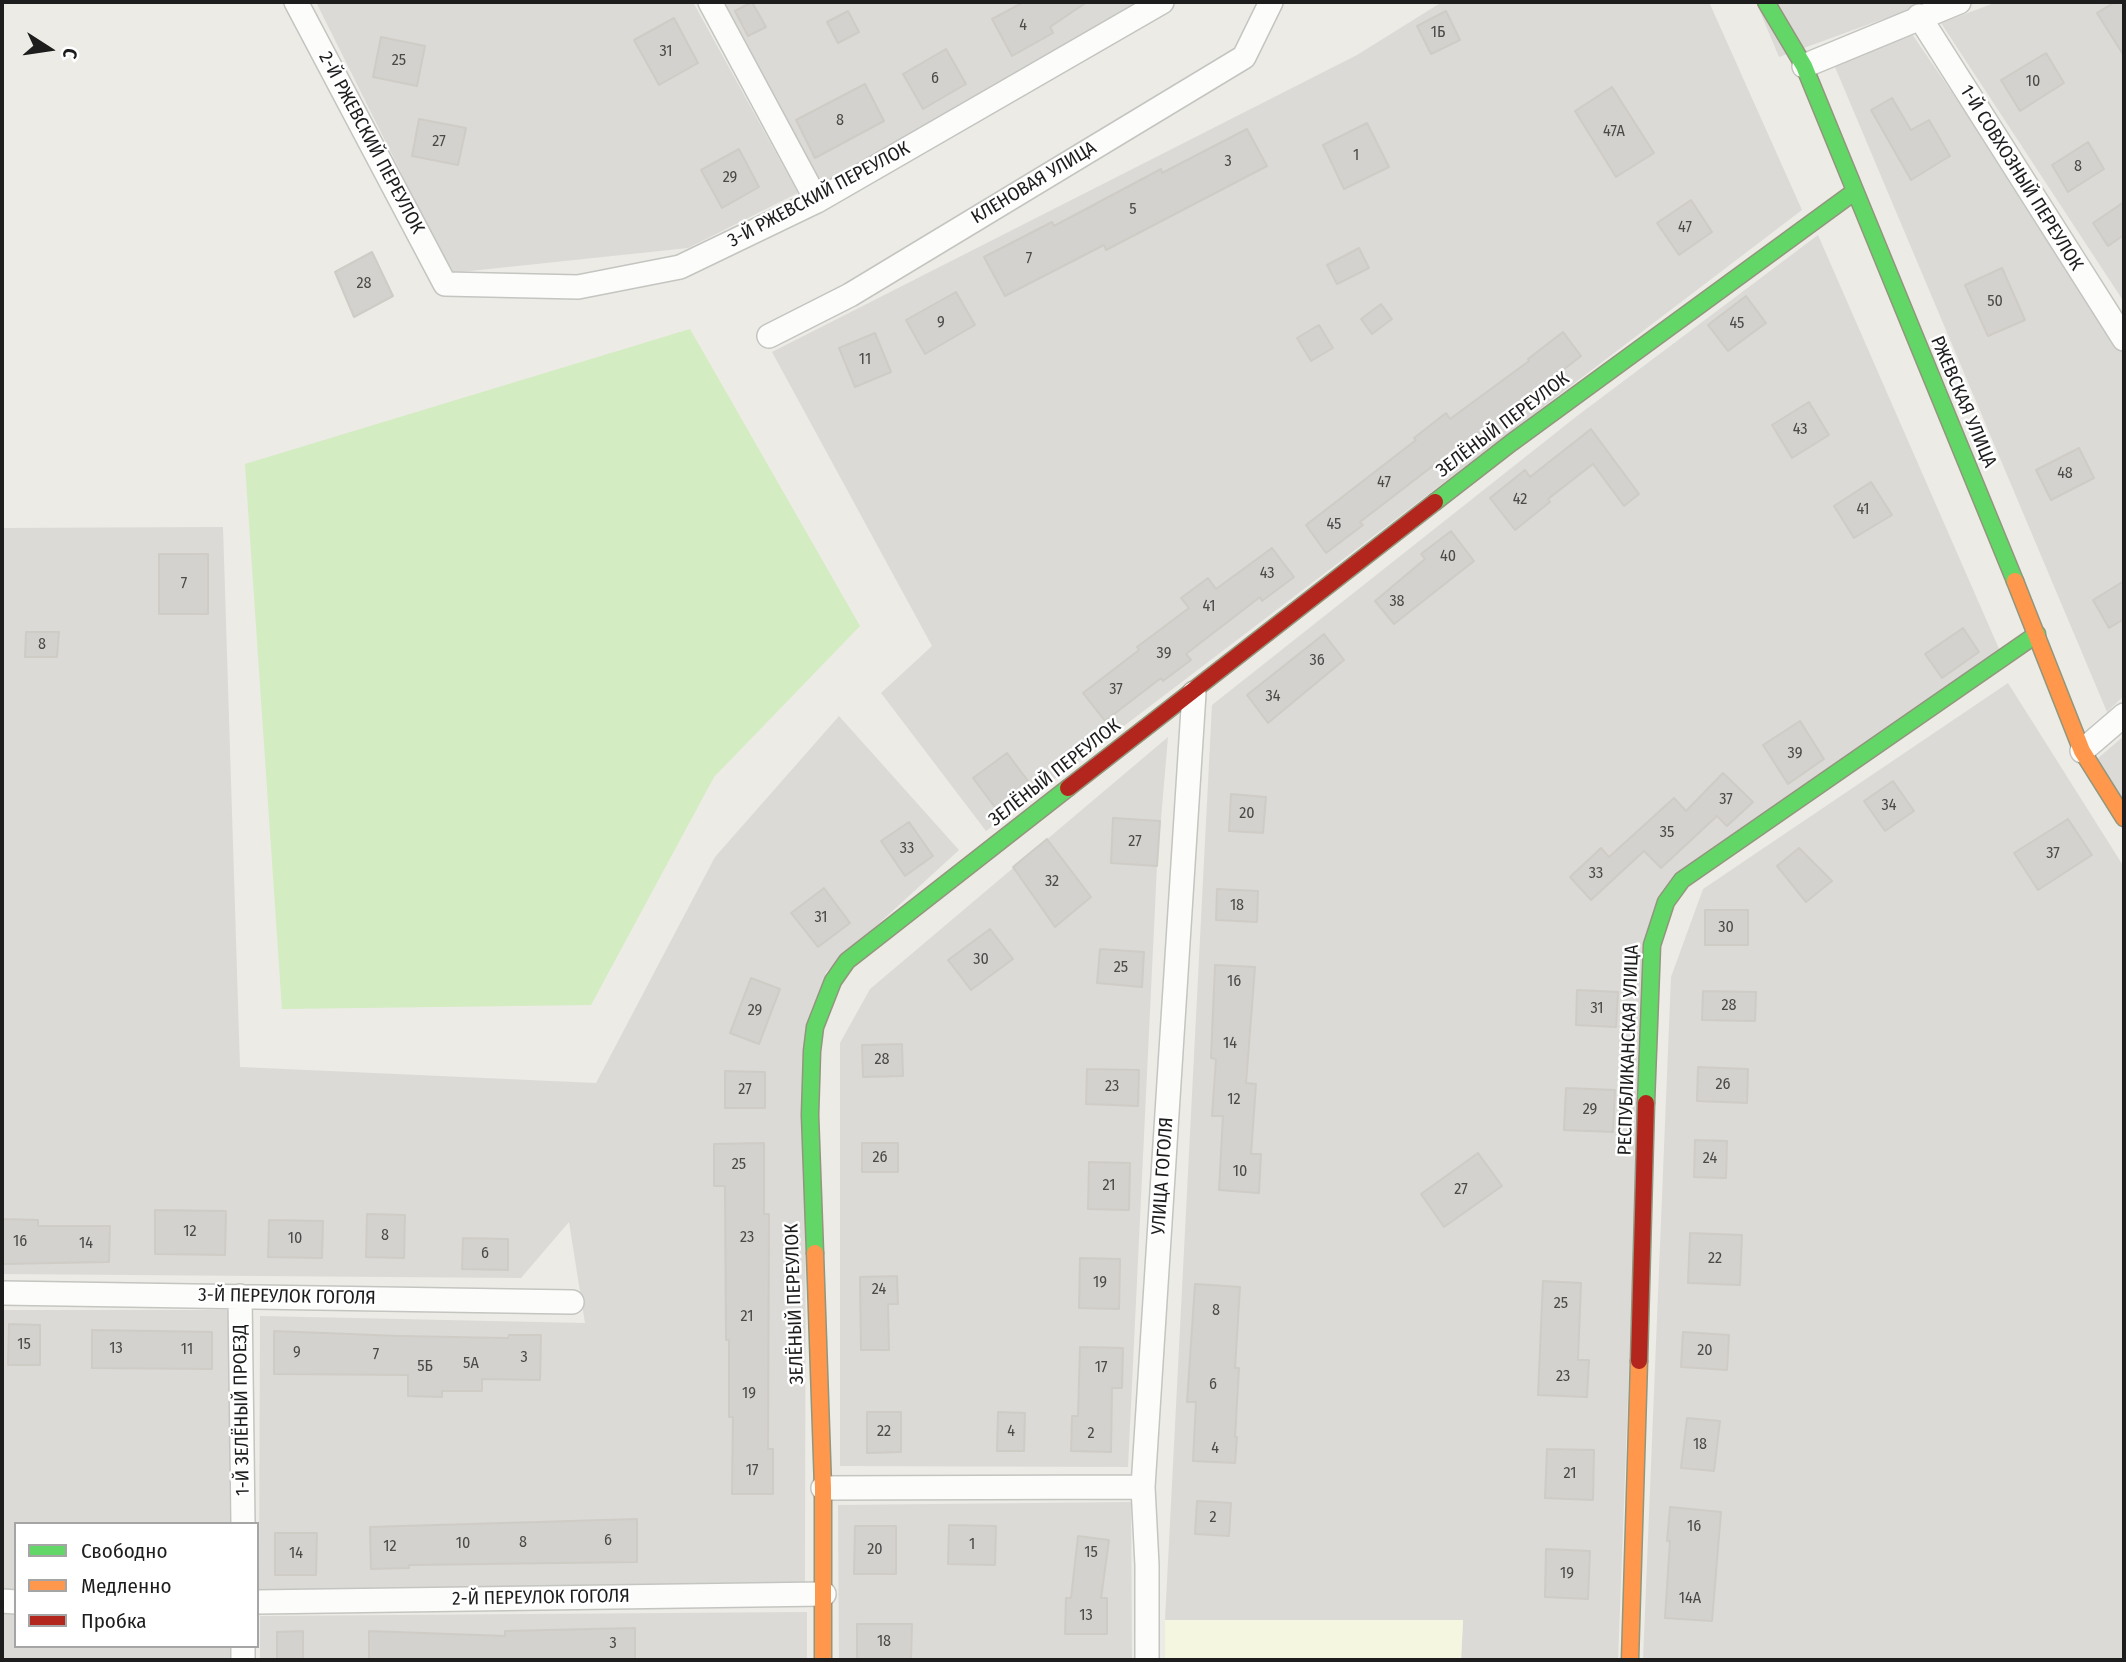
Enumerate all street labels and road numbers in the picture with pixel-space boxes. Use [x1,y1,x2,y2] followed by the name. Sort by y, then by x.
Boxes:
[313,48,429,238] street label: 2-Й РЖЕВСКИЙ ПЕРЕУЛОК
[1955,81,2087,275] street label: 1-Й СОВХОЗНЫЙ ПЕРЕУЛОК
[724,137,914,253] street label: 3-Й РЖЕВСКИЙ ПЕРЕУЛОК
[967,137,1101,229] street label: КЛЕНОВАЯ УЛИЦА
[1925,333,2001,471] street label: РЖЕВСКАЯ УЛИЦА
[1432,367,1574,483] street label: ЗЕЛЁНЫЙ ПЕРЕУЛОК
[985,714,1125,832] street label: ЗЕЛЁНЫЙ ПЕРЕУЛОК
[1614,944,1644,1156] street label: РЕСПУБЛИКАНСКАЯ УЛИЦА
[1148,1116,1178,1236] street label: УЛИЦА ГОГОЛЯ
[781,1223,809,1385] street label: ЗЕЛЁНЫЙ ПЕРЕУЛОК
[198,1284,376,1310] street label: 3-Й ПЕРЕУЛОК ГОГОЛЯ
[229,1324,255,1496] street label: 1-Й ЗЕЛЁНЫЙ ПРОЕЗД
[452,1585,630,1611] street label: 2-Й ПЕРЕУЛОК ГОГОЛЯ

